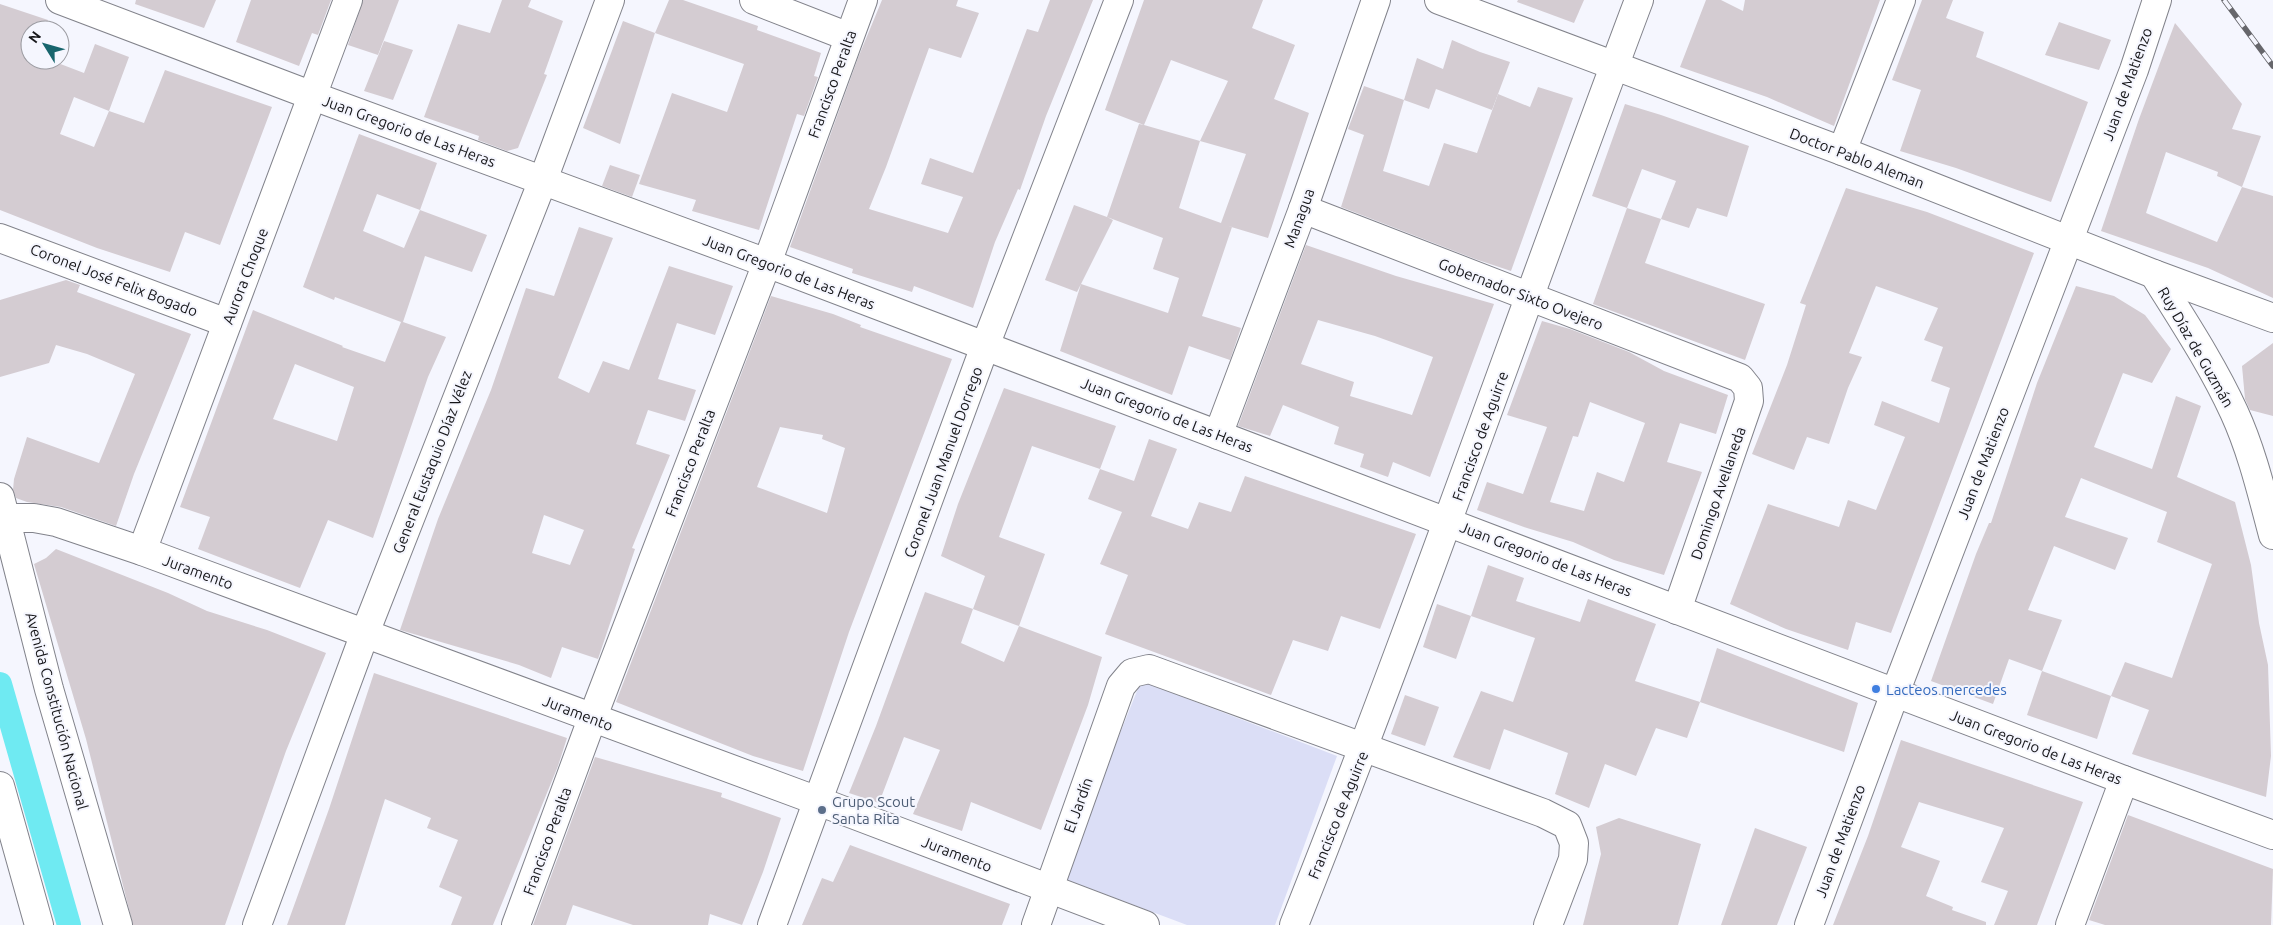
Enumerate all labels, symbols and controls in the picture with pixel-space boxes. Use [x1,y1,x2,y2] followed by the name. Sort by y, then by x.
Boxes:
[20,20,70,70] north arrow
[2099,25,2155,143] street label: Juan de Matienzo
[25,28,44,46] text: N
[805,28,859,140] street label: Francisco Peralta
[320,92,498,170] street label: Juan Gregorio de Las Heras
[1787,124,1927,192] street label: Doctor Pablo Aleman
[1280,186,1318,250] street label: Managua
[219,225,271,327] street label: Aurora Choque
[701,231,877,313] street label: Juan Gregorio de Las Heras
[28,240,200,320] street label: Coronel José Felix Bogado
[1436,255,1606,333] street label: Gobernador Sixto Ovejero
[2155,284,2237,410] street label: Ruy Díaz de Guzmán
[900,364,986,560] street label: Coronel Juan Manuel Dorrego
[389,368,475,556] street label: General Eustaquio Díaz Vélez
[1449,369,1511,503] street label: Francisco de Aguirre
[1079,374,1255,456] street label: Juan Gregorio de Las Heras
[1954,404,2012,522] street label: Juan de Matienzo
[662,407,718,519] street label: Francisco Peralta
[1687,424,1749,562] street label: Domingo Avellaneda
[1458,518,1634,600] street label: Juan Gregorio de Las Heras
[160,551,236,593] street label: Juramento
[22,610,92,812] street label: Avenida Constitución Nacional
[1886,681,2007,698] place label: Lacteos mercedes
[1870,683,1882,695] marker: Lacteos mercedes
[541,692,615,734] street label: Juramento
[1948,706,2124,788] street label: Juan Gregorio de Las Heras
[1305,749,1371,881] street label: Francisco de Aguirre
[1060,775,1096,835] street label: El Jardín
[1812,782,1868,900] street label: Juan de Matienzo
[520,785,574,897] street label: Francisco Peralta
[832,793,915,827] place label: Grupo Scout Santa Rita
[816,804,828,816] marker: Grupo Scout Santa Rita
[920,833,994,875] street label: Juramento

